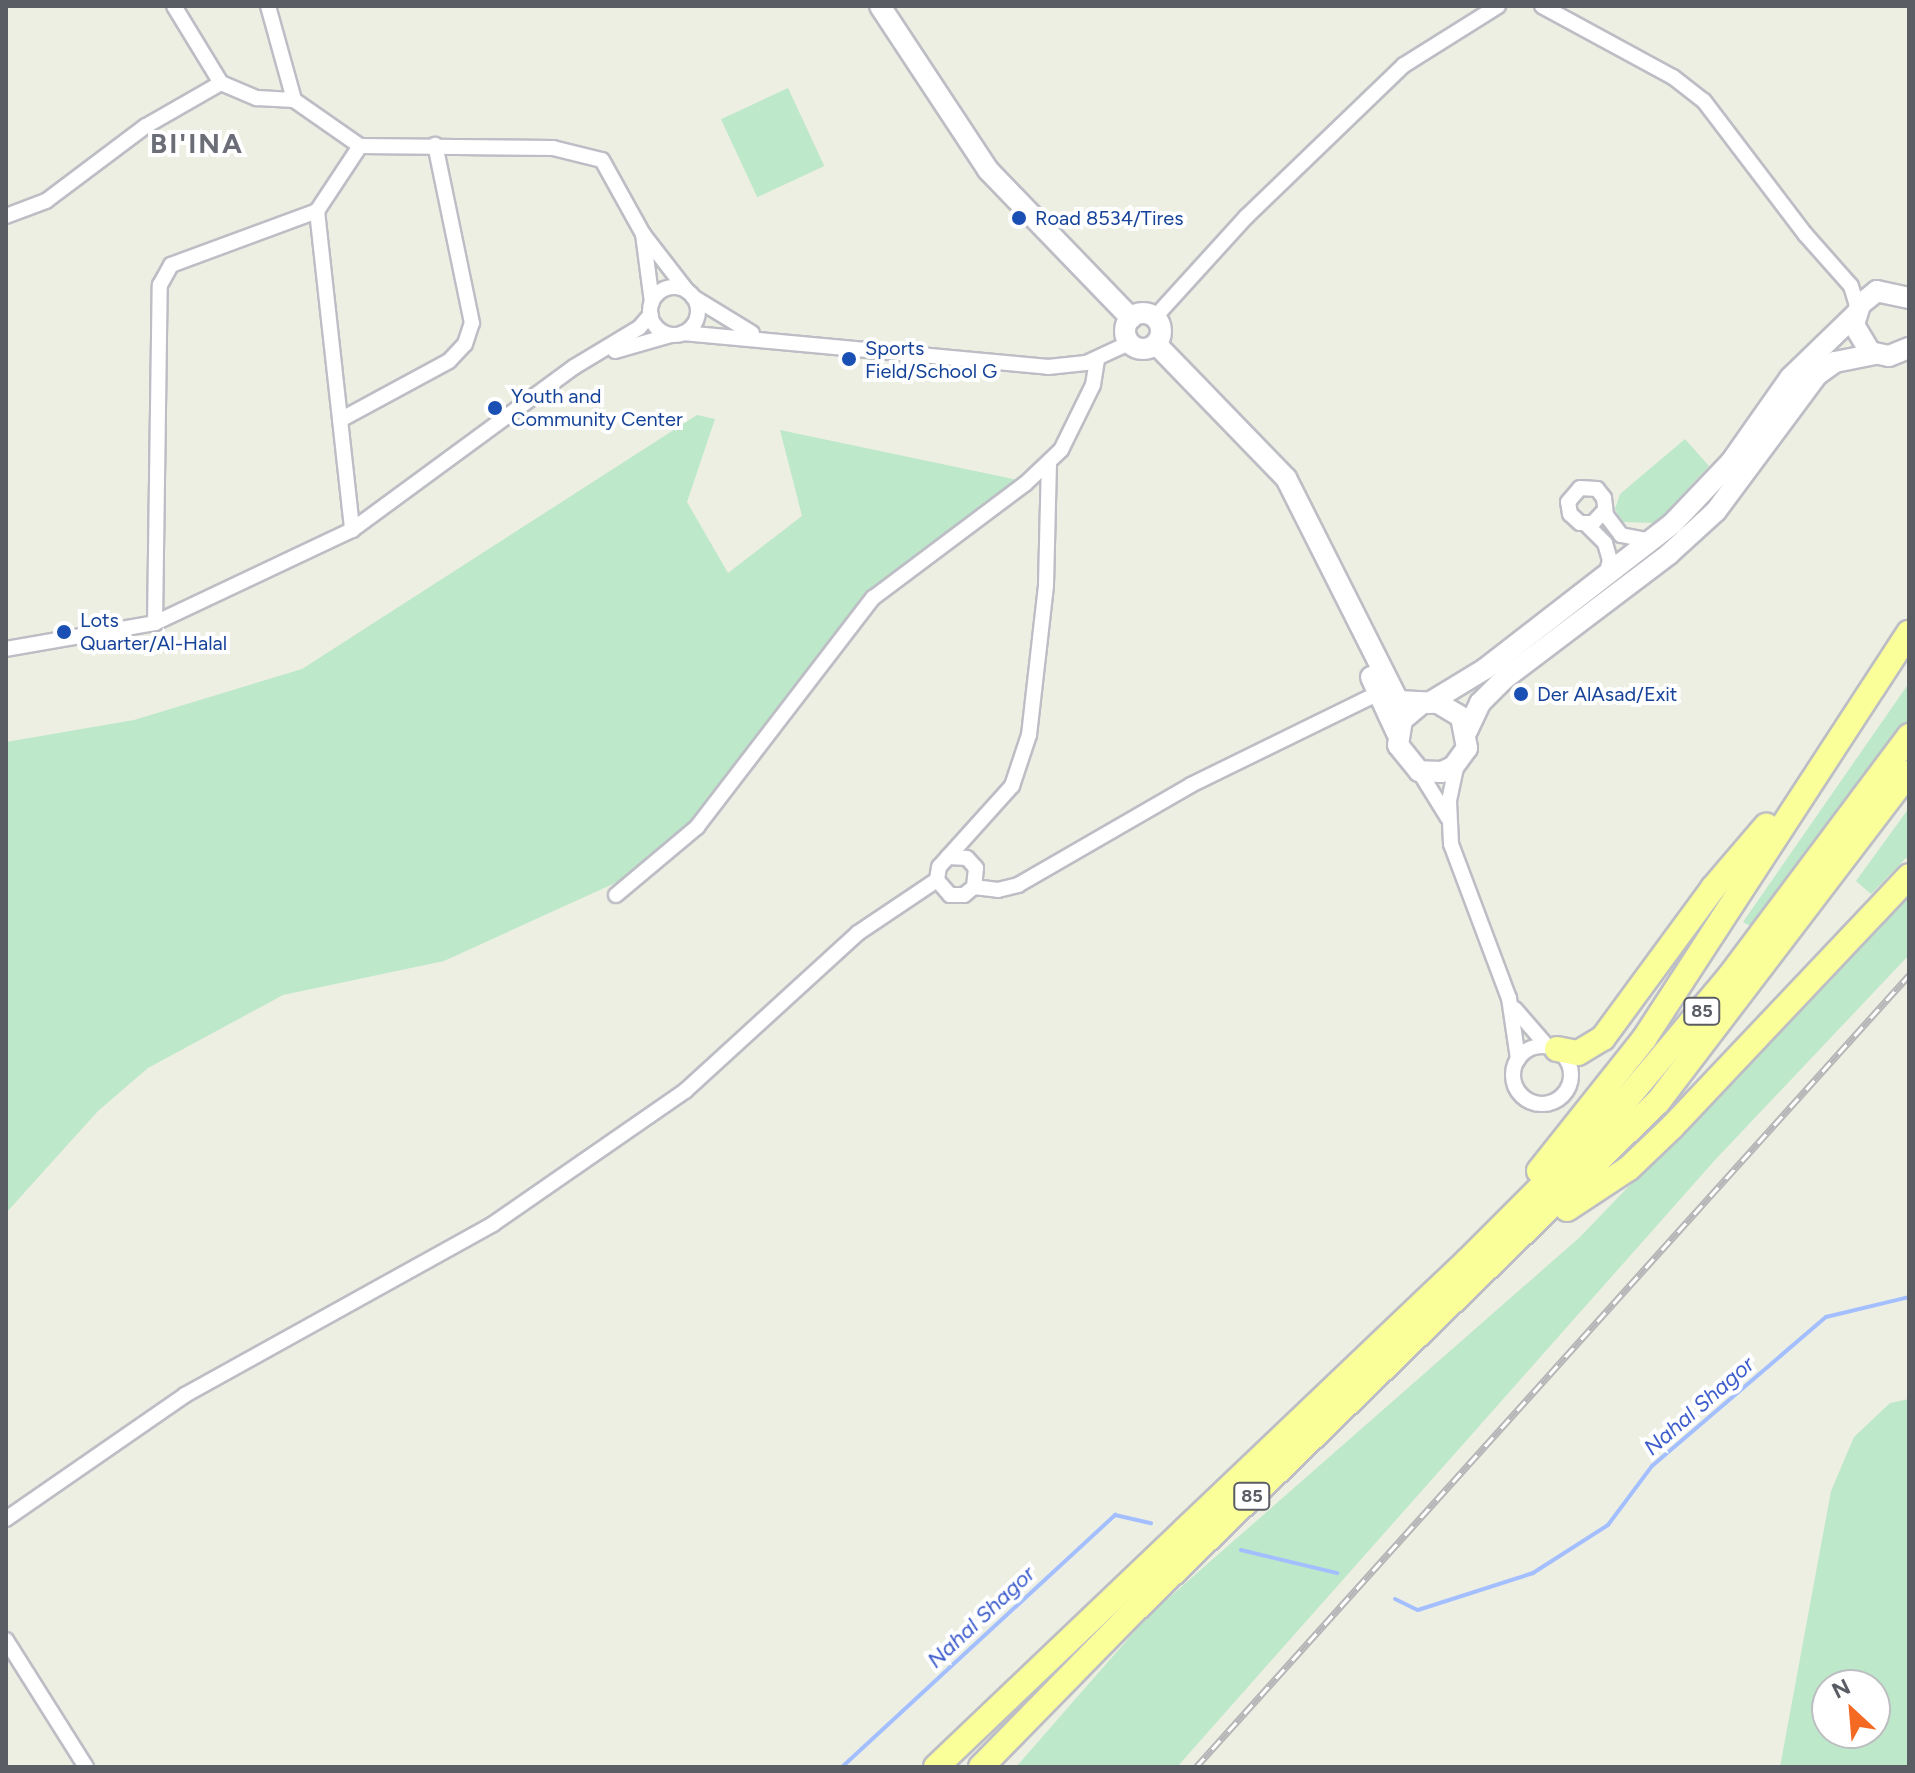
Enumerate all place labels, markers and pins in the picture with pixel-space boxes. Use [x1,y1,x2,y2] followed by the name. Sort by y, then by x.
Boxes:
[1035,206,1184,230] place label: Road 8534/Tires
[1010,209,1028,227] marker: Road 8534/Tires
[865,336,997,383] place label: Sports Field/School G
[840,350,858,368] marker: Sports Field/School G
[511,384,683,431] place label: Youth and Community Center
[486,399,504,417] marker: Youth and Community Center
[80,608,227,655] place label: Lots Quarter/Al-Halal
[55,623,73,641] marker: Lots Quarter/Al-Halal
[1537,682,1677,706] place label: Der AlAsad/Exit
[1512,685,1530,703] marker: Der AlAsad/Exit

